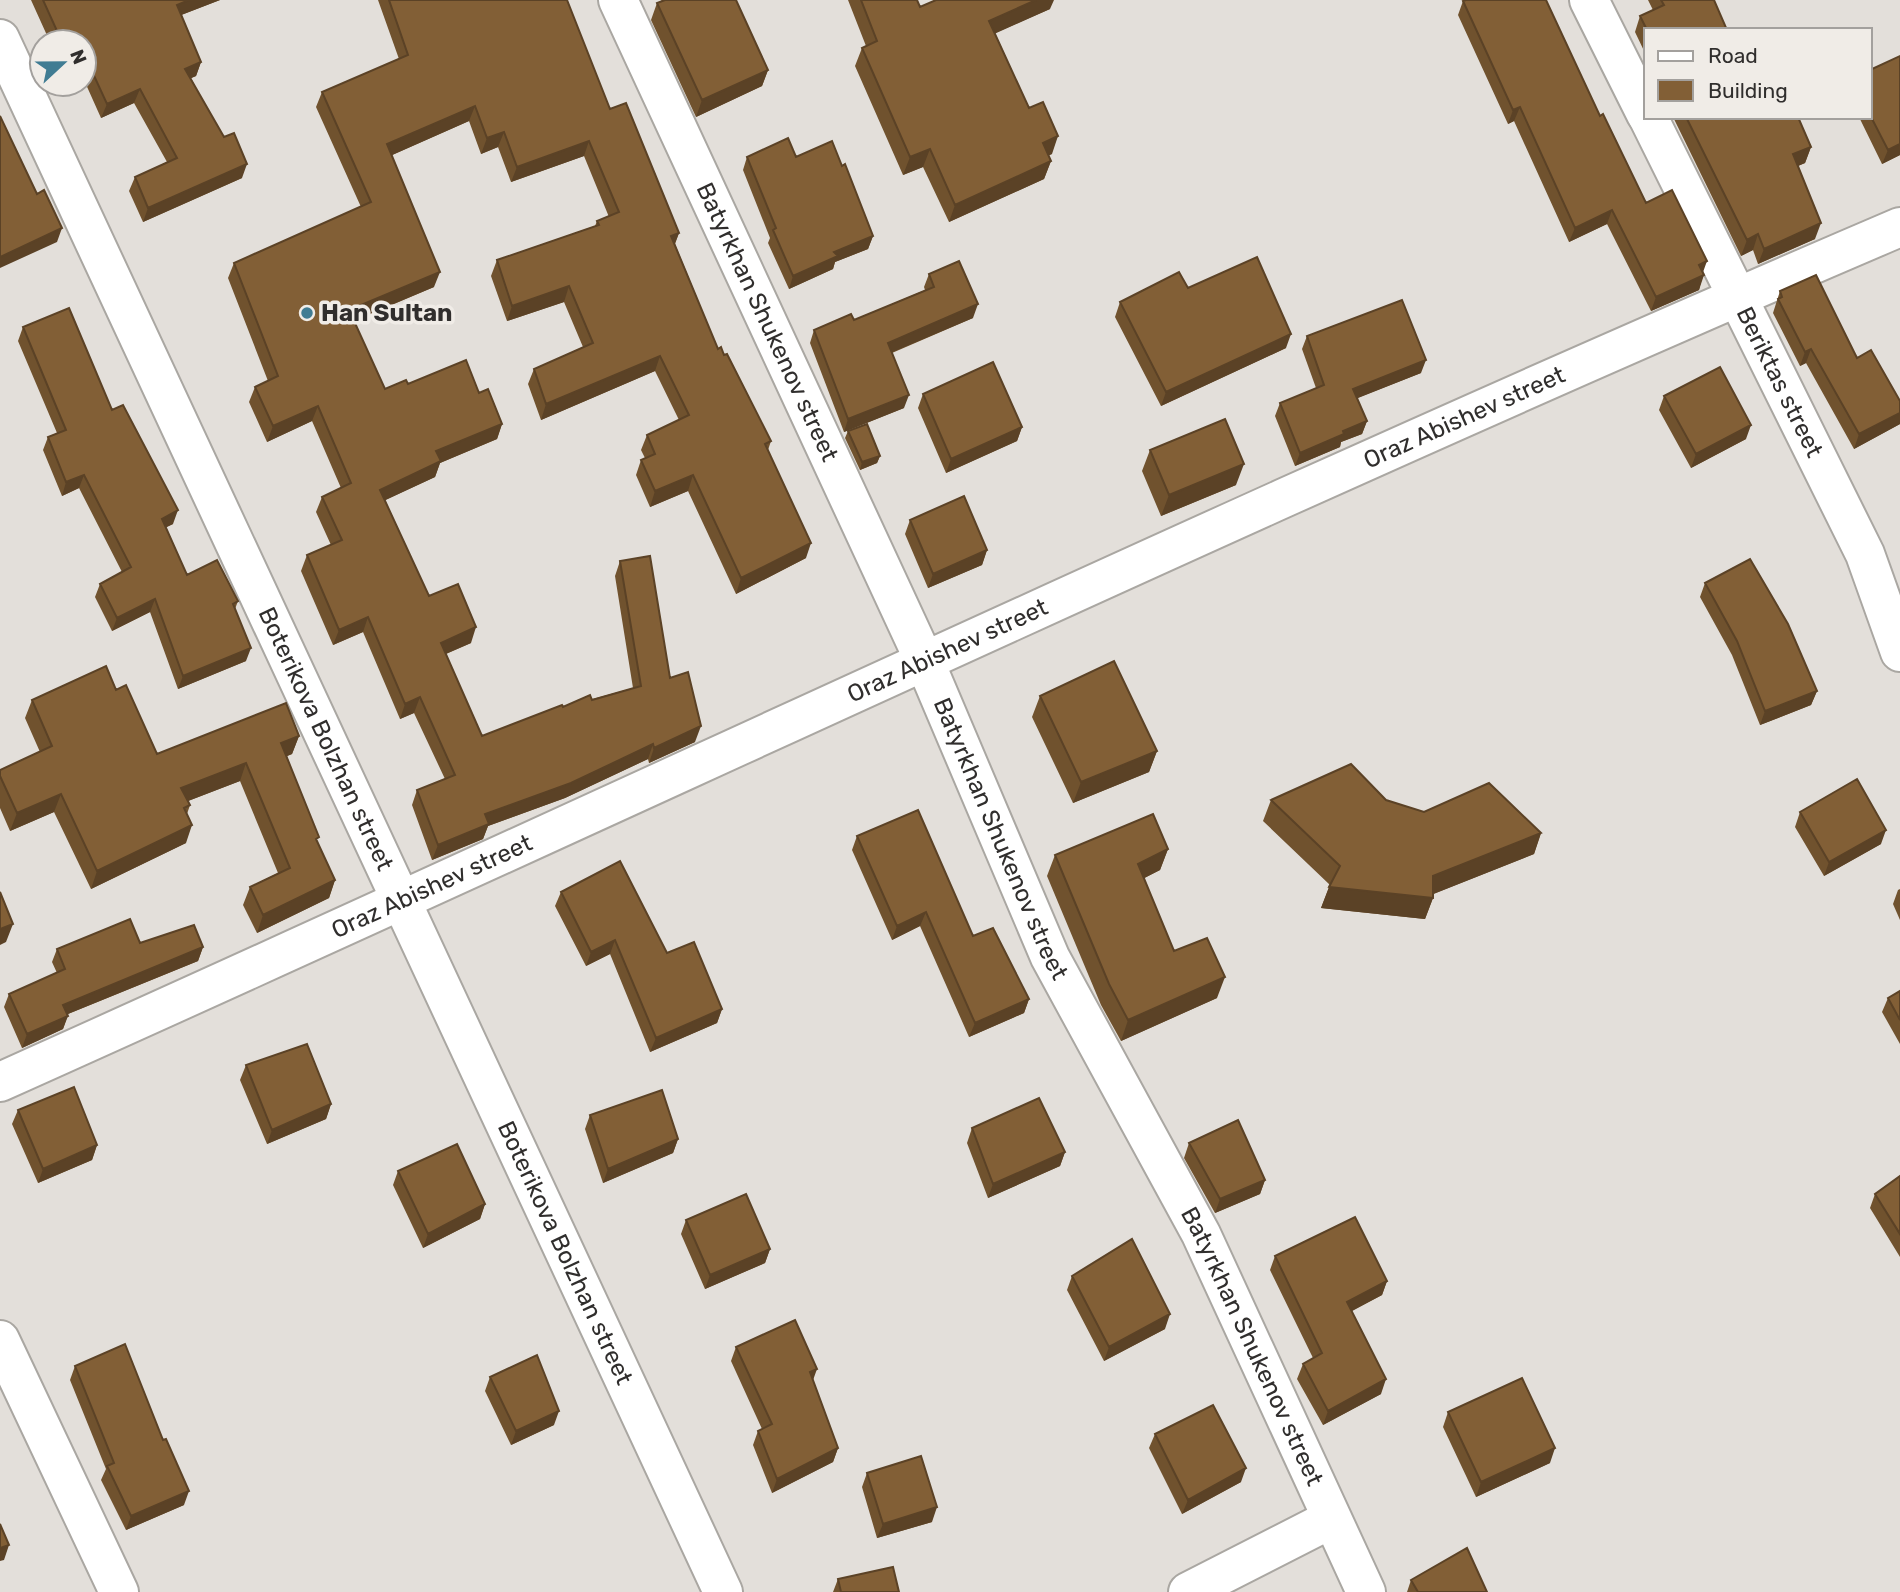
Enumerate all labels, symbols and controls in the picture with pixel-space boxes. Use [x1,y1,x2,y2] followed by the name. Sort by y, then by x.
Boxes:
[28,28,98,98] north arrow
[1644,28,1872,119] legend
[1708,43,1758,68] text: Road
[65,46,92,67] text: N
[1708,78,1788,103] text: Building
[691,178,844,466] street label: Batyrkhan Shukenov street
[321,299,453,327] place label: Han Sultan
[1731,302,1829,462] street label: Beriktas street
[299,305,315,321] marker: Han Sultan
[1359,360,1569,474] street label: Oraz Abishev street
[843,593,1052,709] street label: Oraz Abishev street
[252,603,399,875] street label: Boterikova Bolzhan street
[928,694,1074,985] street label: Batyrkhan Shukenov street
[327,829,536,944] street label: Oraz Abishev street
[492,1117,639,1389] street label: Boterikova Bolzhan street
[1175,1202,1329,1490] street label: Batyrkhan Shukenov street

